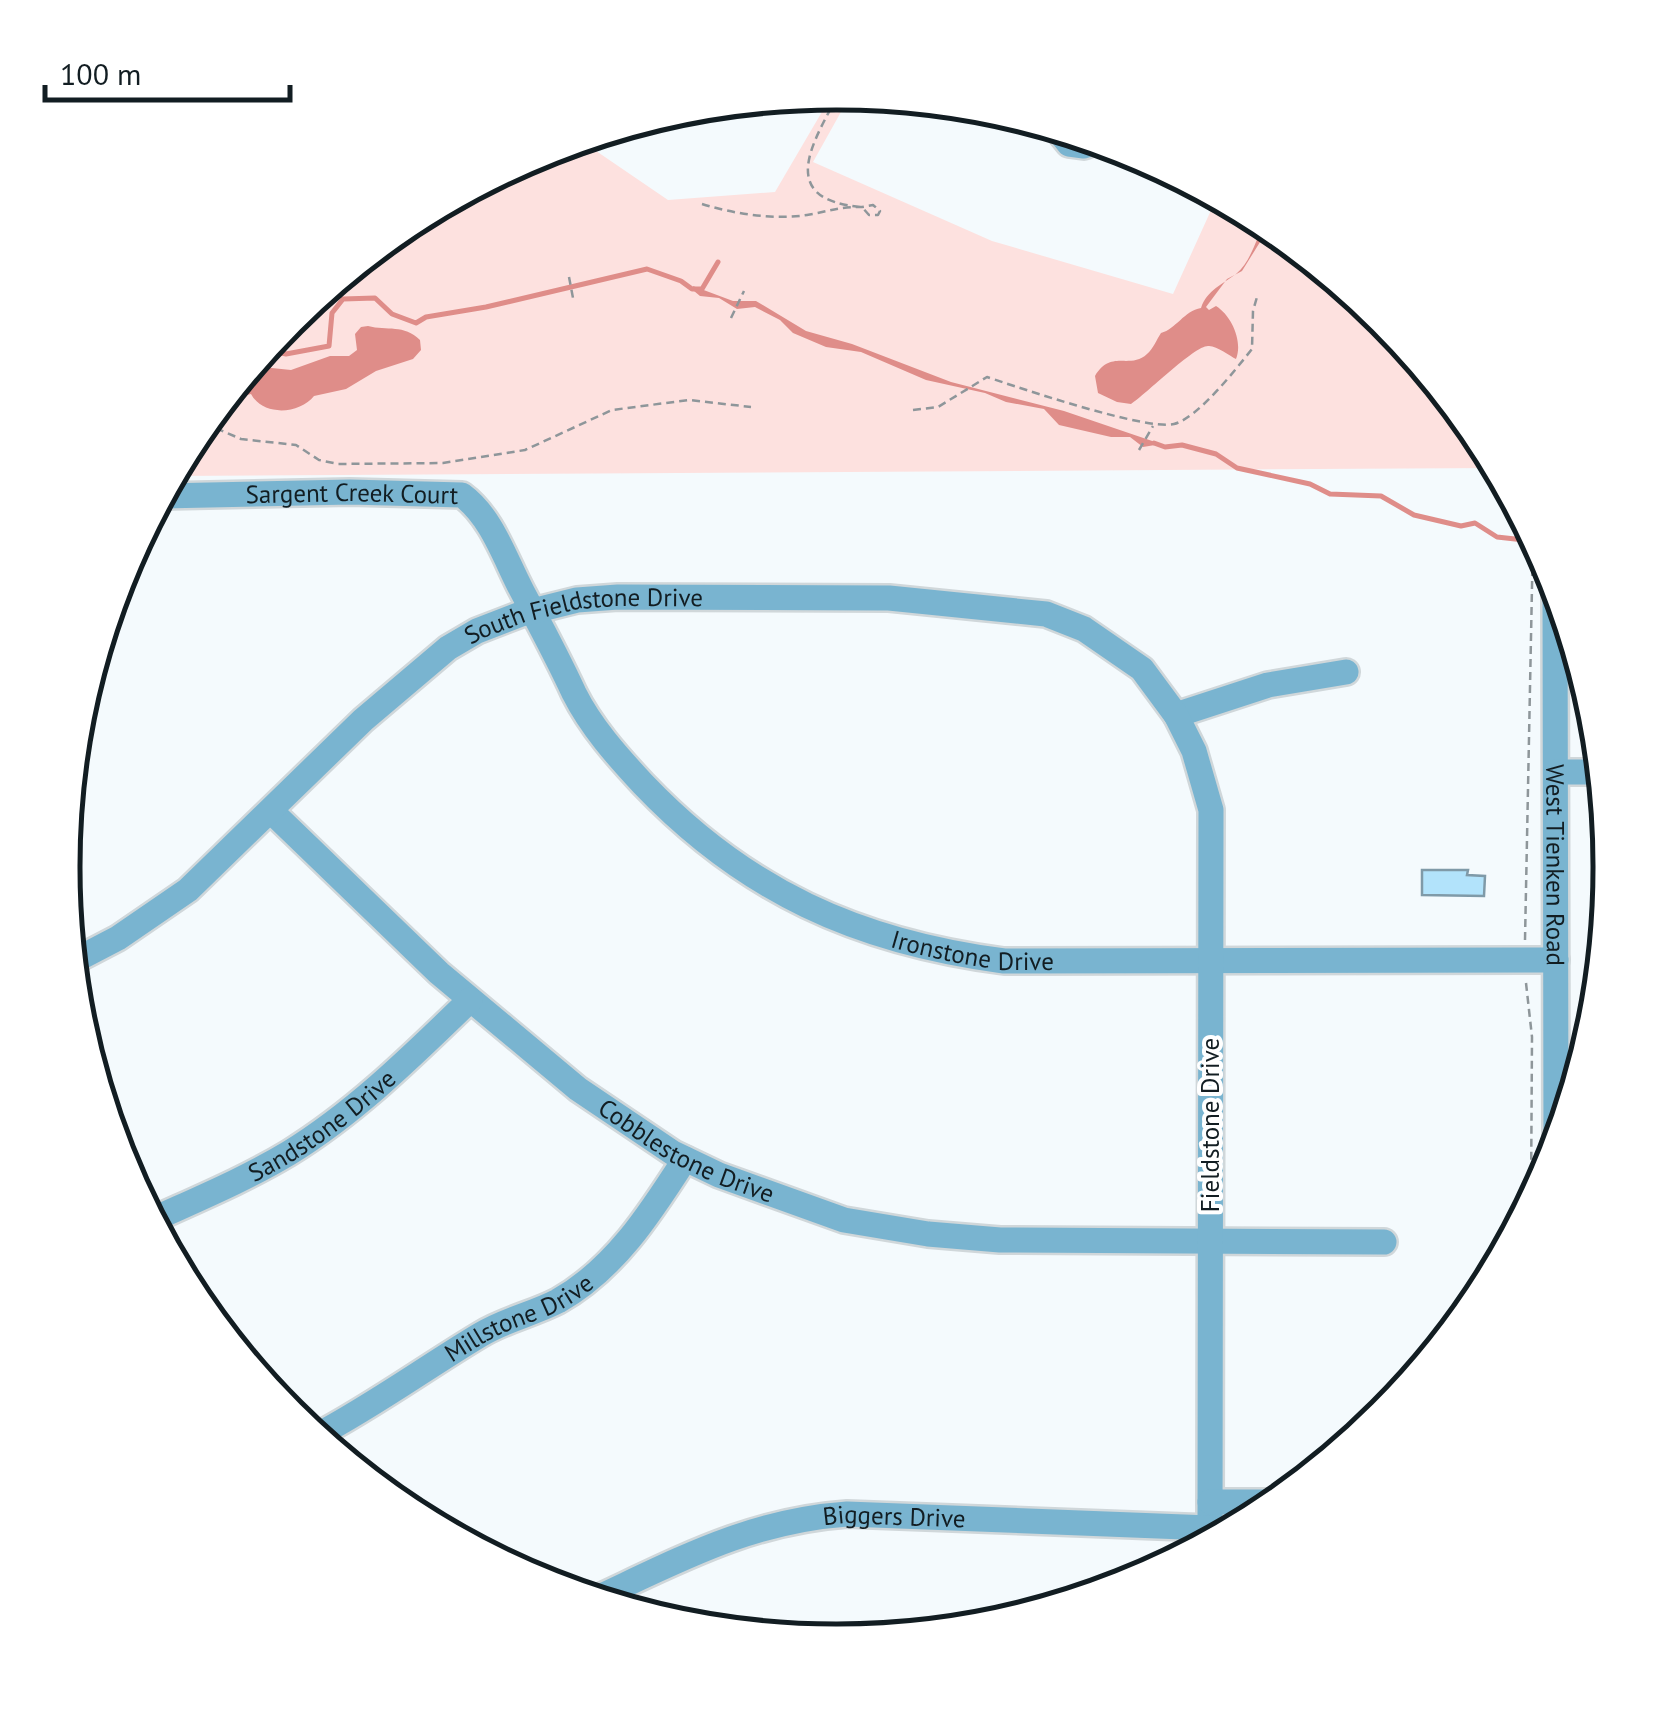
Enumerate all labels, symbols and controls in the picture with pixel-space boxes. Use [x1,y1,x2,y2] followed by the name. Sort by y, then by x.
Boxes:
[45,40,290,102] scale bar
[60,54,141,93] text: 100 m
[245,476,459,511] street label: Sargent Creek Court
[458,581,703,651] street label: South Fieldstone Drive
[1539,764,1572,966] street label: West Tienken Road
[888,923,1054,977] street label: Ironstone Drive
[1194,1038,1226,1212] street label: Fieldstone Drive
[243,1062,402,1189] street label: Sandstone Drive
[592,1091,779,1210] street label: Cobblestone Drive
[438,1267,599,1369] street label: Millstone Drive
[821,1498,966,1535] street label: Biggers Drive

